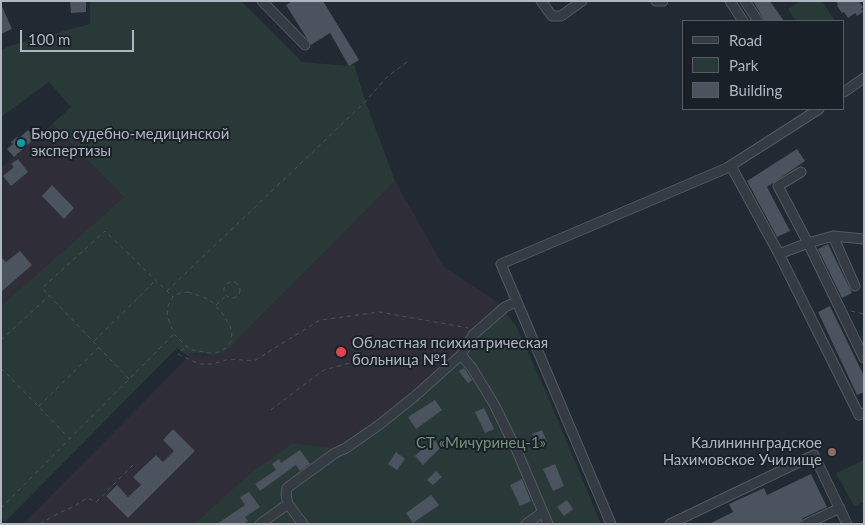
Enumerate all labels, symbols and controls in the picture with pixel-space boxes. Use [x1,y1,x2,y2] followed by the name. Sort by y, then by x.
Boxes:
[22,20,136,52] scale bar
[682,20,845,110] legend
[28,30,70,48] text: 100 m
[729,31,762,49] text: Road
[729,56,758,74] text: Park
[729,81,782,99] text: Building
[31,125,229,160] place label: Бюро судебно-медицинской экспертизы
[15,137,27,149] marker: Бюро судебно-медицинской экспертизы
[352,334,548,369] place label: Областная психиатрическая больница №1
[334,345,348,359] marker: Областная психиатрическая больница №1
[416,434,546,452] park label: СТ «Мичуринец-1»
[663,434,822,469] place label: Калининнградское Нахимовское Училище
[826,446,838,458] marker: Калининнградское Нахимовское Училище

